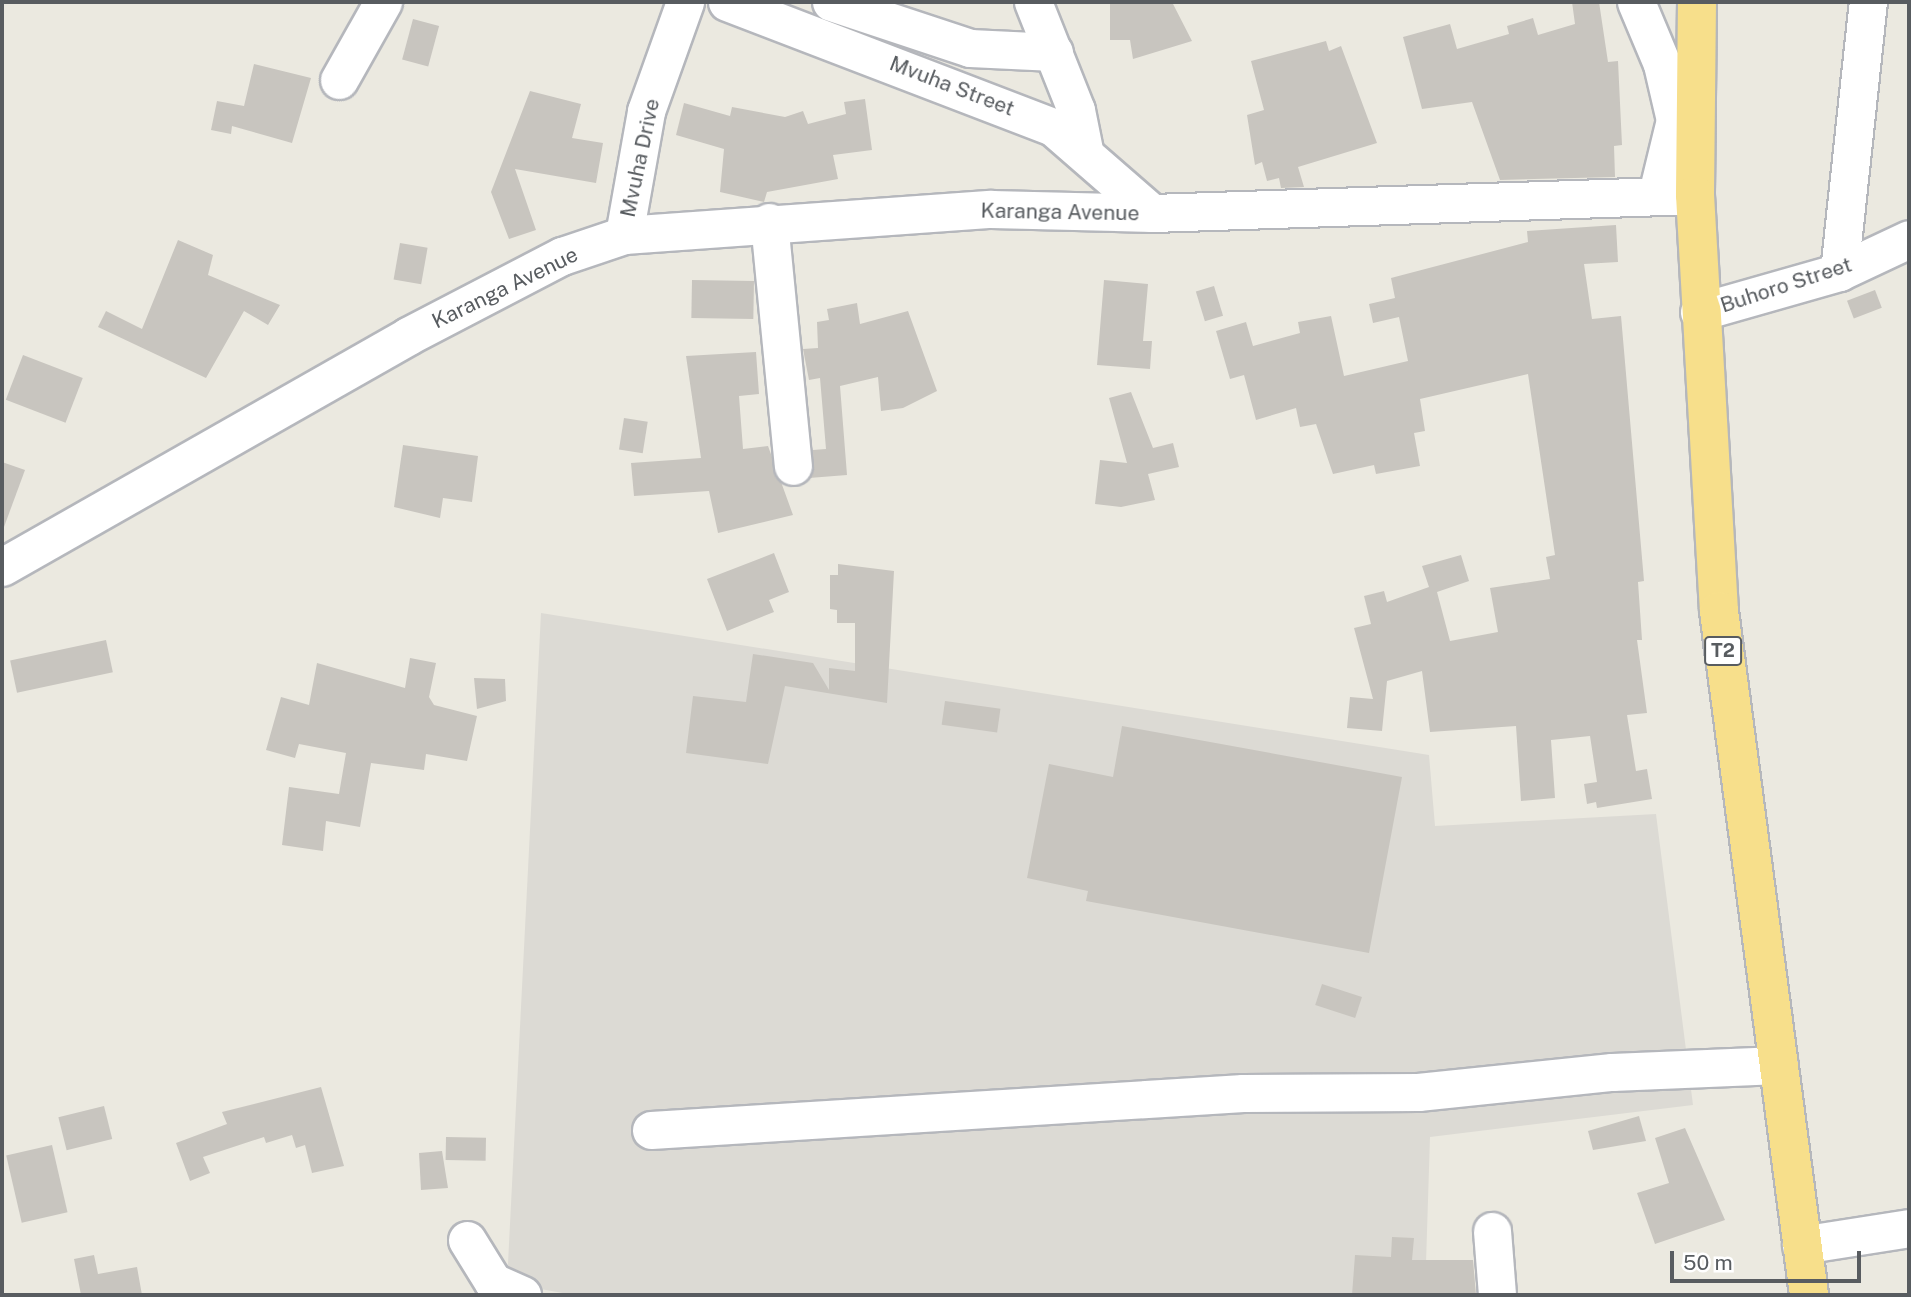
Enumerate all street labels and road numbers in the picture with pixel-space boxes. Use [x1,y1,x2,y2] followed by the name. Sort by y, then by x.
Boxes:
[886,51,1018,121] street label: Mvuha Street
[615,96,665,220] street label: Mvuha Drive
[980,198,1140,226] street label: Karanga Avenue
[428,242,582,334] street label: Karanga Avenue
[1717,252,1855,318] street label: Buhoro Street
[1704,636,1742,666] road number: T2

